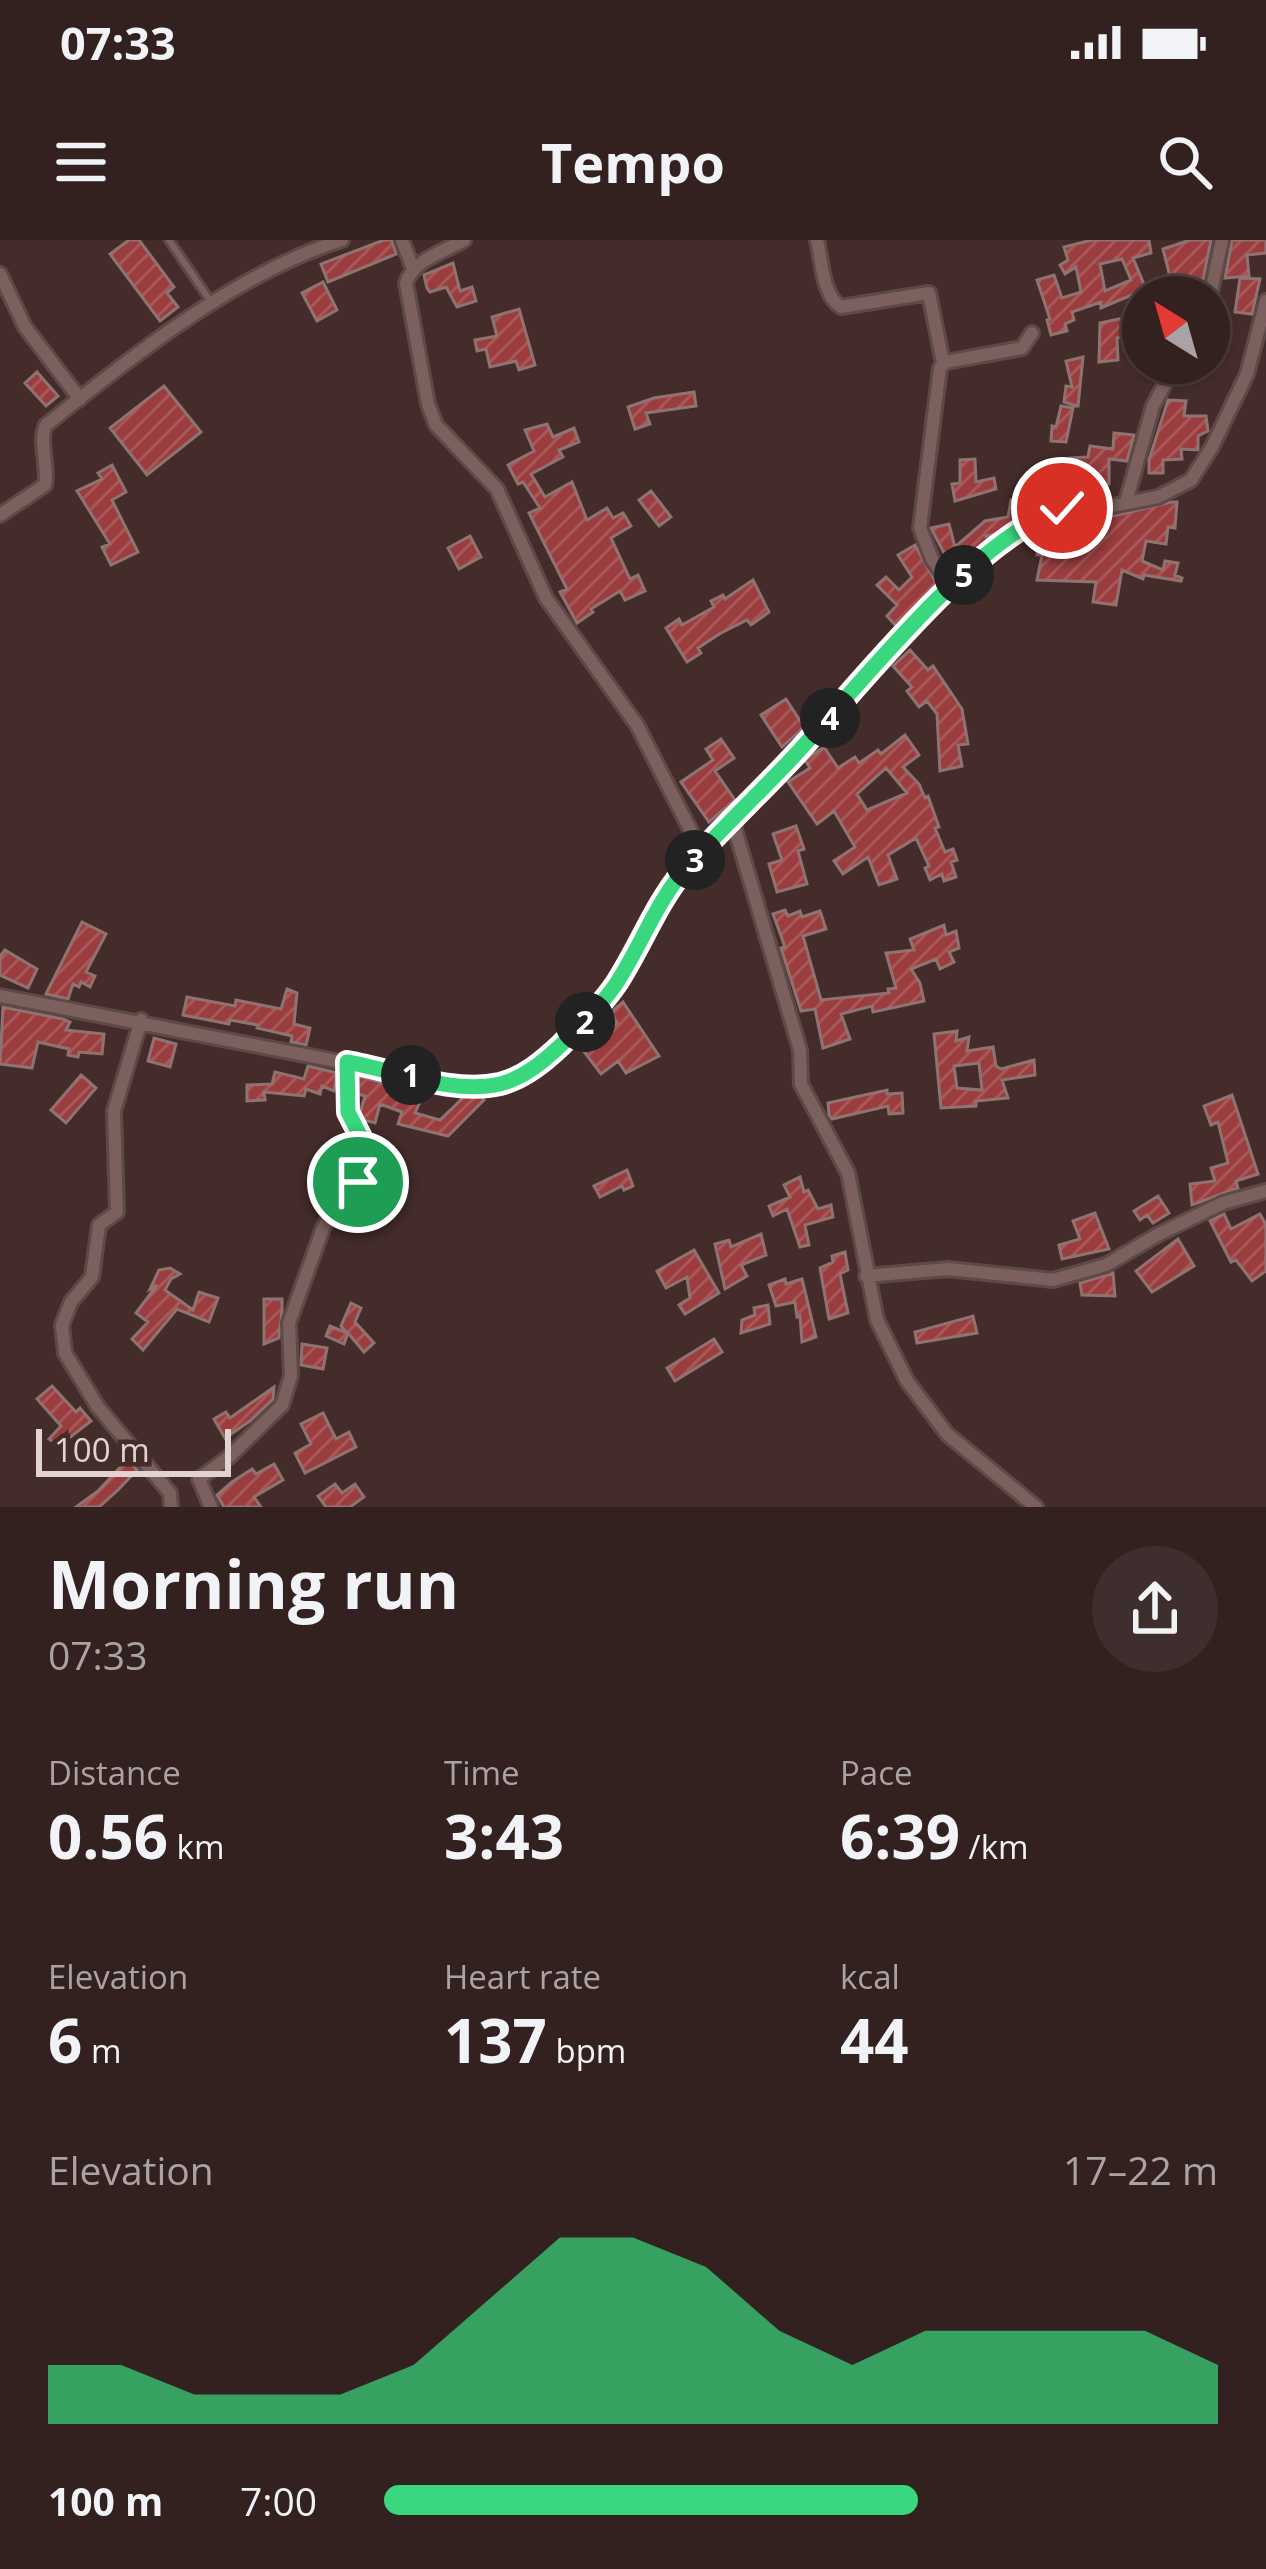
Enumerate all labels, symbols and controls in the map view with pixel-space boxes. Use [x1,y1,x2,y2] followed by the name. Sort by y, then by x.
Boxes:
[60,12,176,73] text: 07:33
[541,125,725,199] text: Tempo
[48,129,114,195] icon: menu
[1152,129,1218,195] icon: search
[1122,276,1230,384] north arrow
[1122,276,1230,384] map controls
[1011,457,1113,559] pin
[1029,475,1095,541] icon: check
[934,545,994,605] pin: 5
[955,552,973,597] text: 5
[800,688,860,748] pin: 4
[821,695,839,740] text: 4
[665,830,725,890] pin: 3
[686,837,704,882] text: 3
[555,992,615,1052] pin: 2
[576,999,594,1044] text: 2
[381,1045,441,1105] pin: 1
[402,1052,420,1097] text: 1
[307,1131,409,1233] pin
[325,1149,391,1215] icon: arrive
[36,1423,231,1476] scale bar
[54,1427,150,1472] text: 100 m
[48,1538,459,1628] text: Morning run
[1092,1546,1218,1672] button: share
[48,1628,147,1681] text: 07:33
[48,1750,181,1795] text: Distance
[444,1750,520,1795] text: Time
[840,1750,913,1795] text: Pace
[48,1795,168,1877] text: 0.56
[444,1795,564,1877] text: 3:43
[840,1795,960,1877] text: 6:39
[168,1824,225,1869] text: km
[960,1824,1029,1869] text: /km
[48,1954,188,1999] text: Elevation
[444,1954,601,1999] text: Heart rate
[840,1954,900,1999] text: kcal
[48,1999,82,2081] text: 6
[444,1999,547,2081] text: 137
[840,1999,909,2081] text: 44
[82,2028,121,2073] text: m
[547,2028,626,2073] text: bpm
[48,2143,214,2196] text: Elevation
[1063,2143,1218,2196] text: 17–22 m
[48,2474,163,2527] text: 100 m
[240,2474,317,2527] text: 7:00

